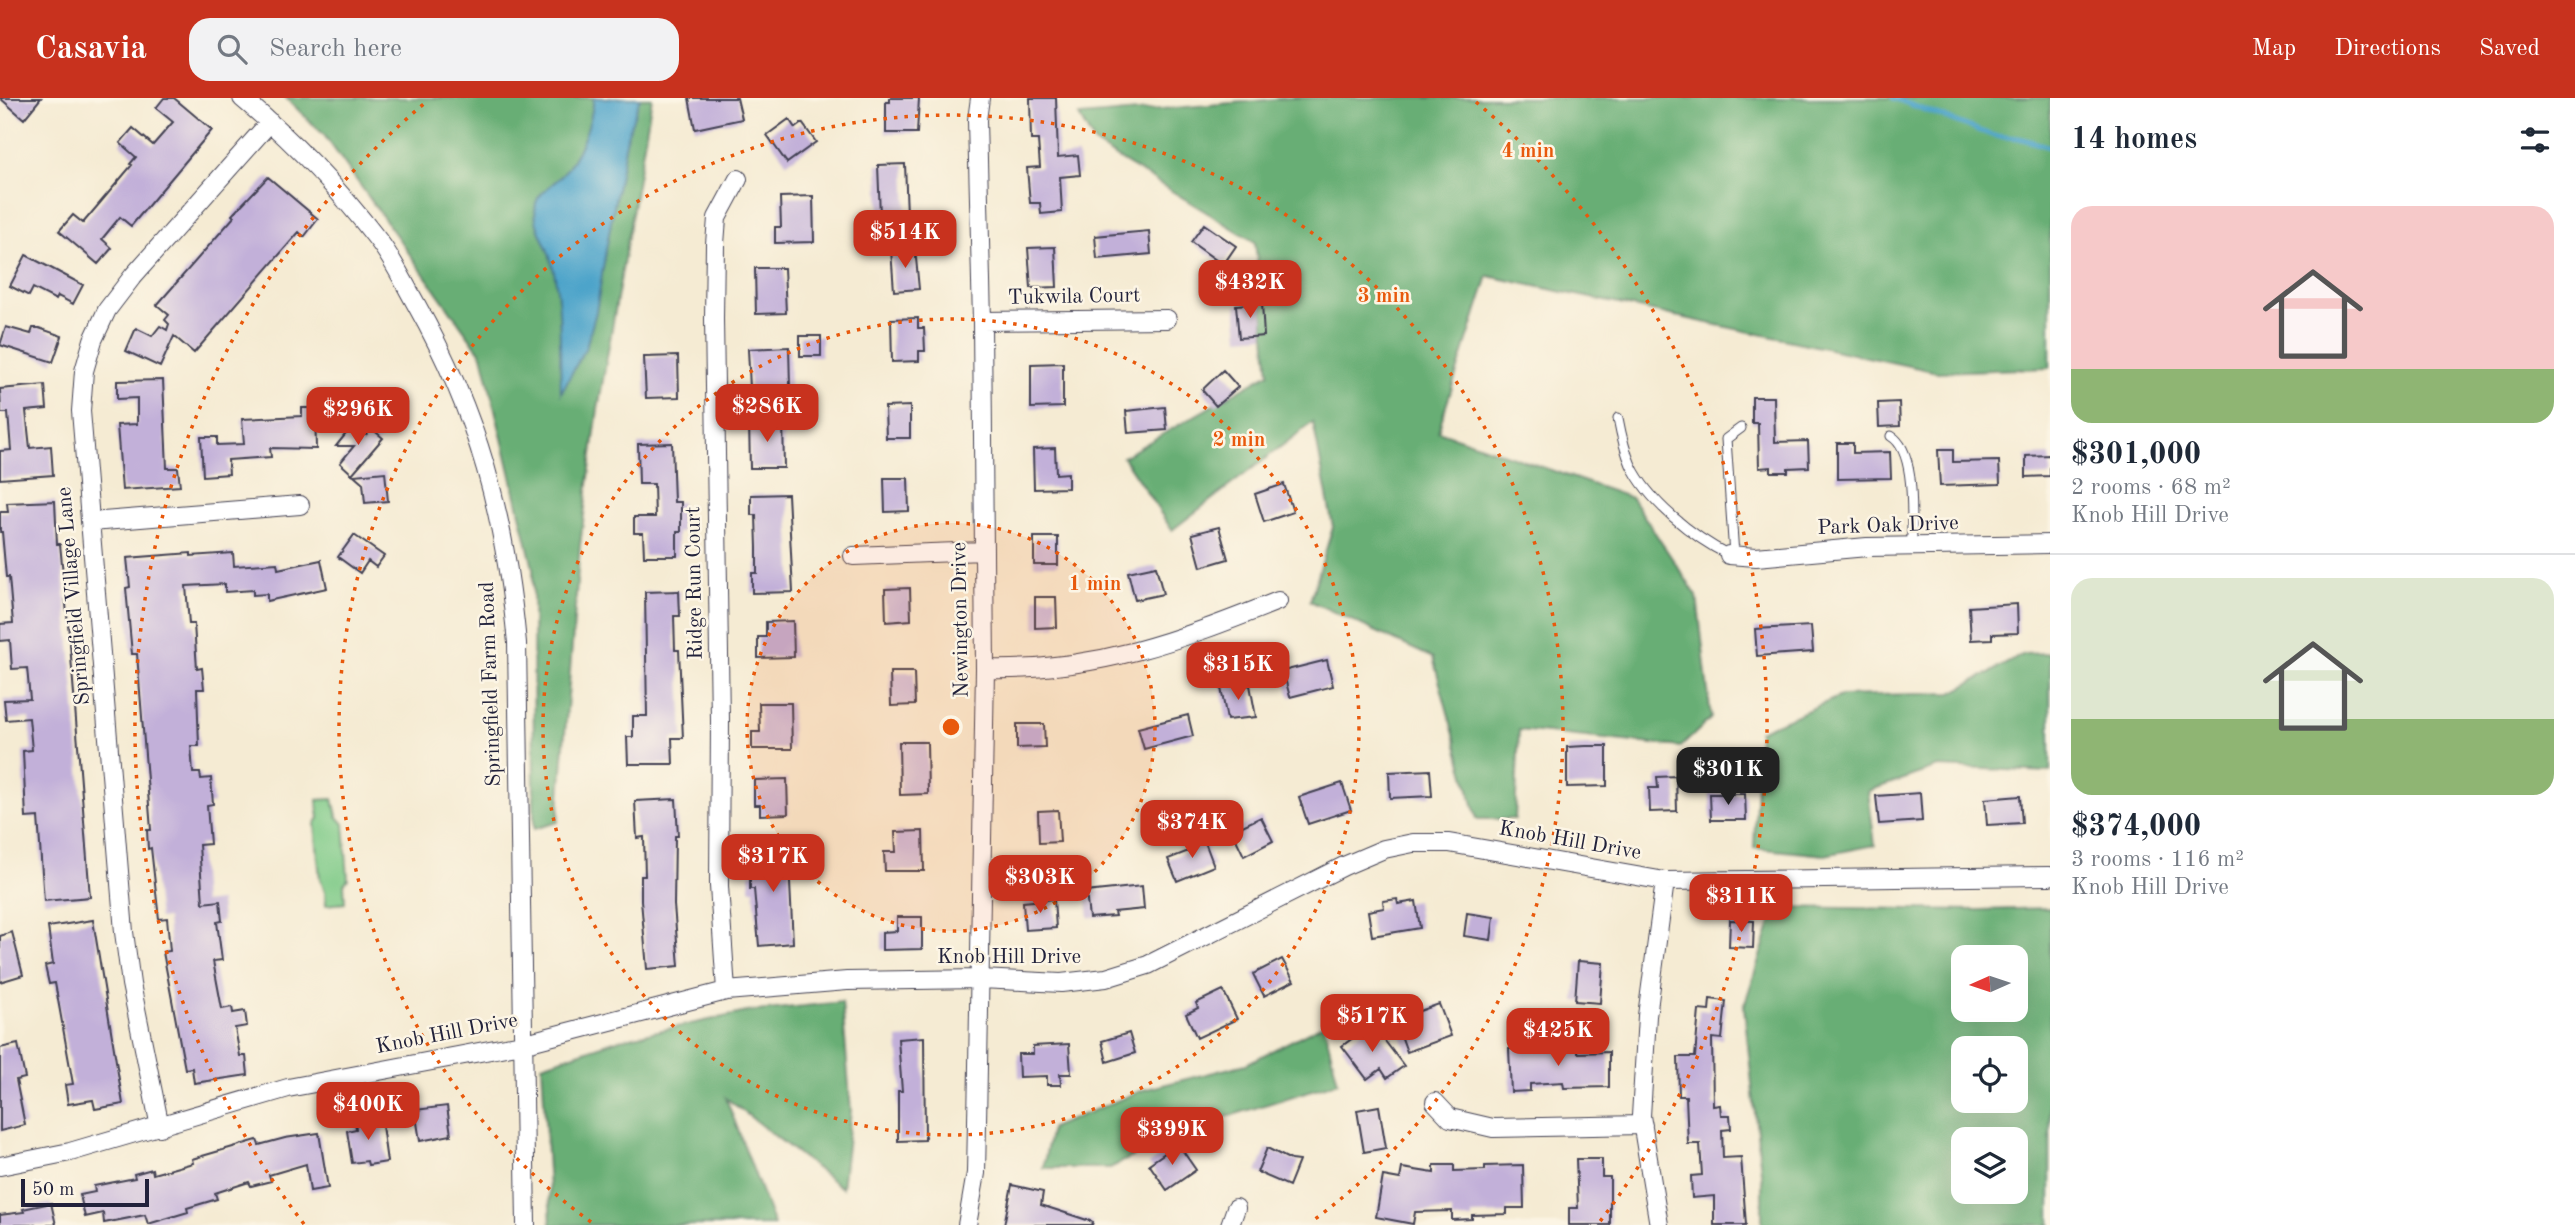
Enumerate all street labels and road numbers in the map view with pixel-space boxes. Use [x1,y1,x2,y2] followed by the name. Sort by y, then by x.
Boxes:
[1007,285,1141,309] street label: Tukwila Court
[54,486,94,706] street label: Springfield Village Lane
[683,506,707,660] street label: Ridge Run Court
[1817,513,1959,539] street label: Park Oak Drive
[949,542,973,698] street label: Newington Drive
[477,581,505,787] street label: Springfield Farm Road
[1497,818,1643,864] street label: Knob Hill Drive
[937,947,1081,968] street label: Knob Hill Drive
[374,1010,520,1058] street label: Knob Hill Drive

